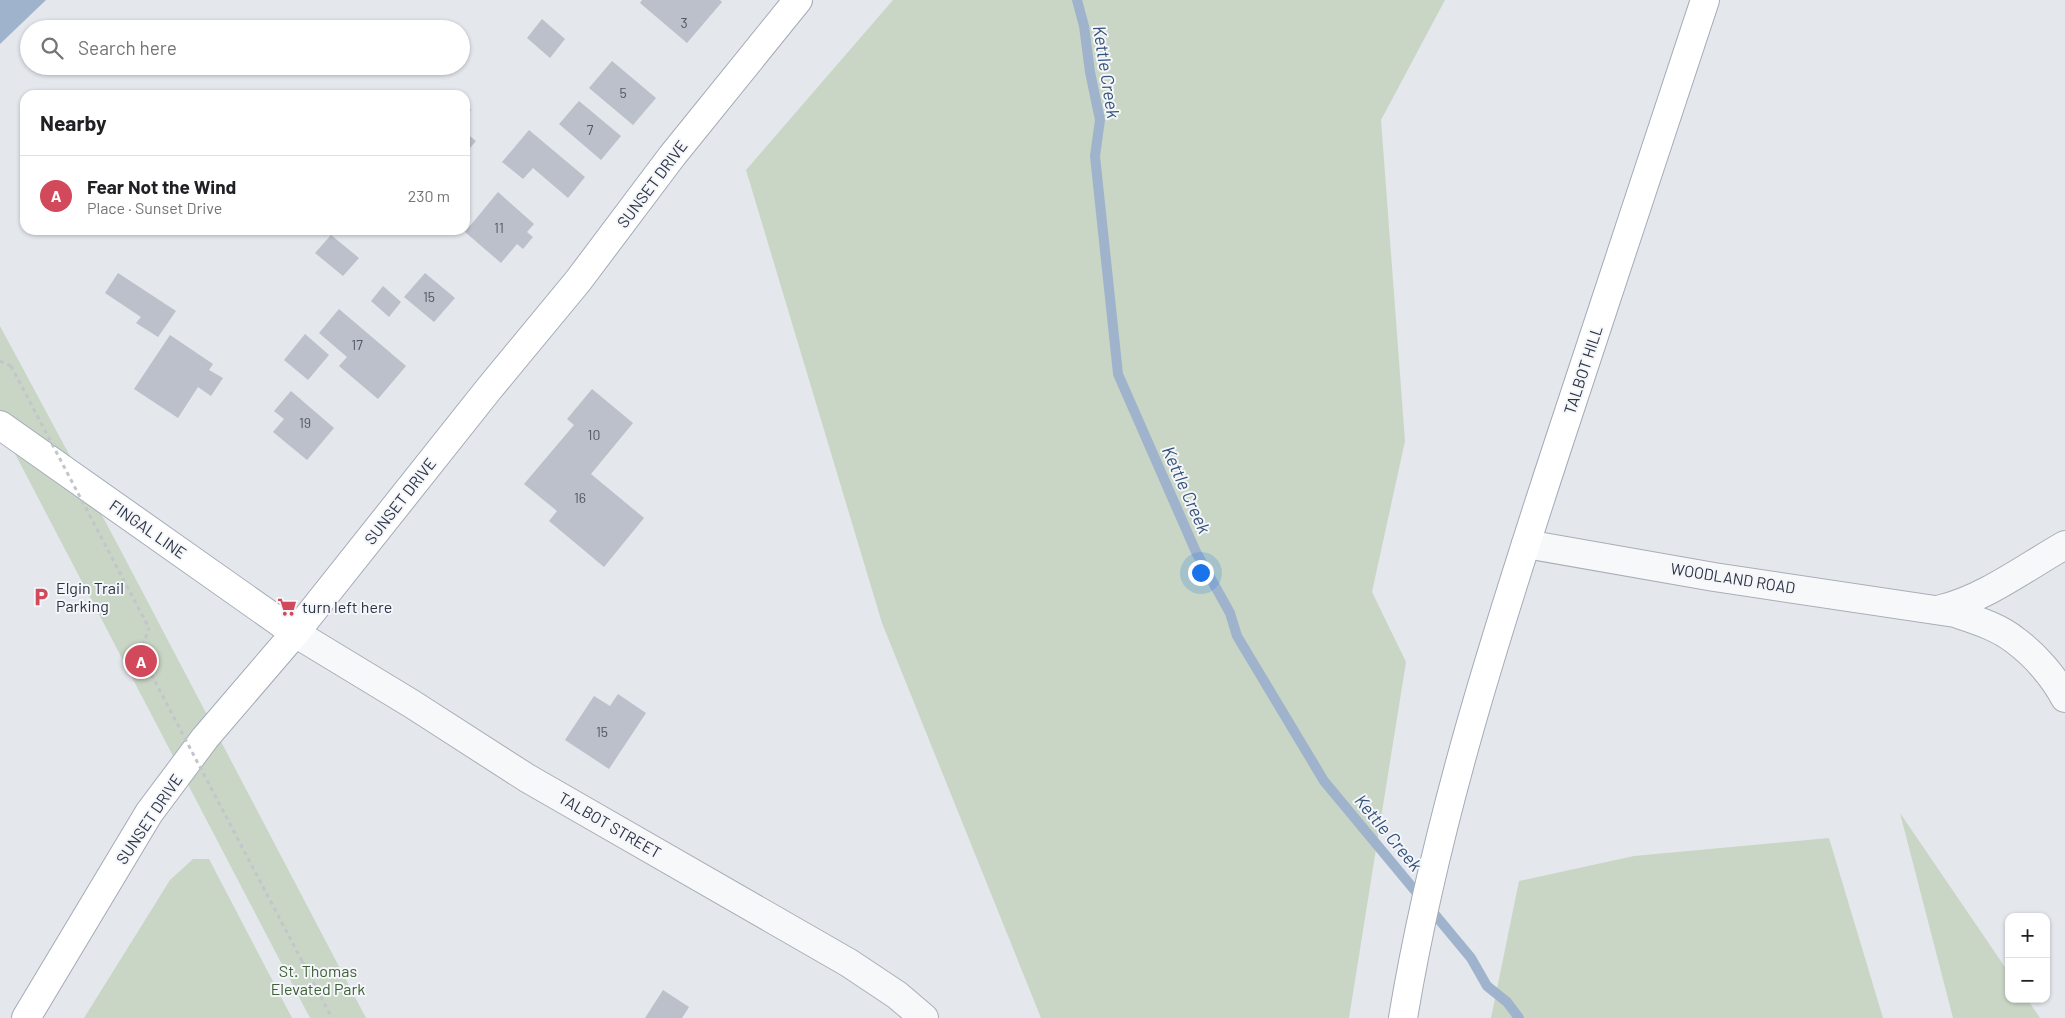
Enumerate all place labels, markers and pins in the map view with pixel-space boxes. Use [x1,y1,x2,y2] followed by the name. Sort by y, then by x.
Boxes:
[56,578,124,615] place label: Elgin Trail Parking
[30,586,52,608] parking icon: Elgin Trail Parking
[276,596,298,618] supermarket icon: turn left here
[302,597,392,616] place label: turn left here
[125,642,157,680] pin: A

